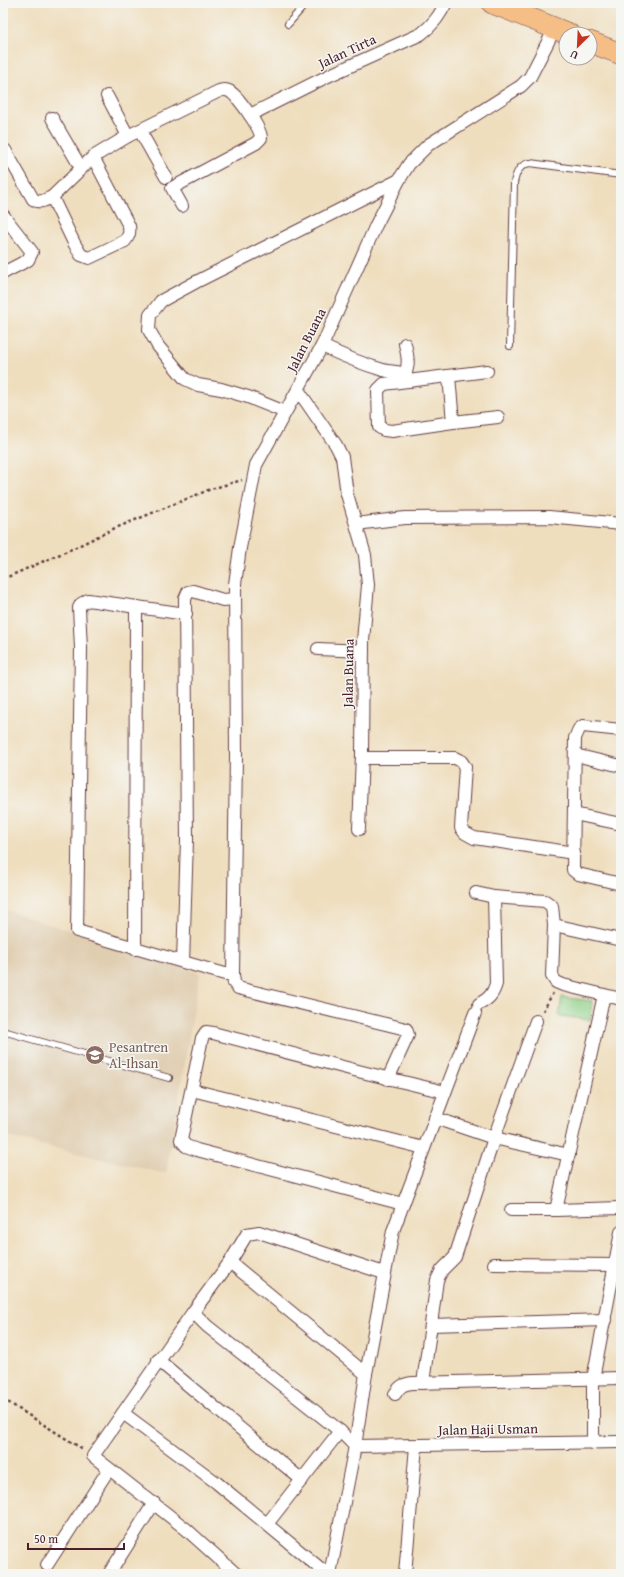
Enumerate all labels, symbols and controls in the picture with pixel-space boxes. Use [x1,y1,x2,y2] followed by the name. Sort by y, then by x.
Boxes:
[558,26,598,66] north arrow
[313,29,379,74] street label: Jalan Tirta
[567,46,581,64] text: U
[280,304,331,377] street label: Jalan Buana
[337,638,359,710] street label: Jalan Buana
[109,1037,168,1073] place label: Pesantren Al-Ihsan
[84,1044,106,1066] school or university icon: Pesantren Al-Ihsan
[436,1418,538,1440] street label: Jalan Haji Usman
[28,1525,124,1551] scale bar
[34,1530,58,1547] text: 50 m

